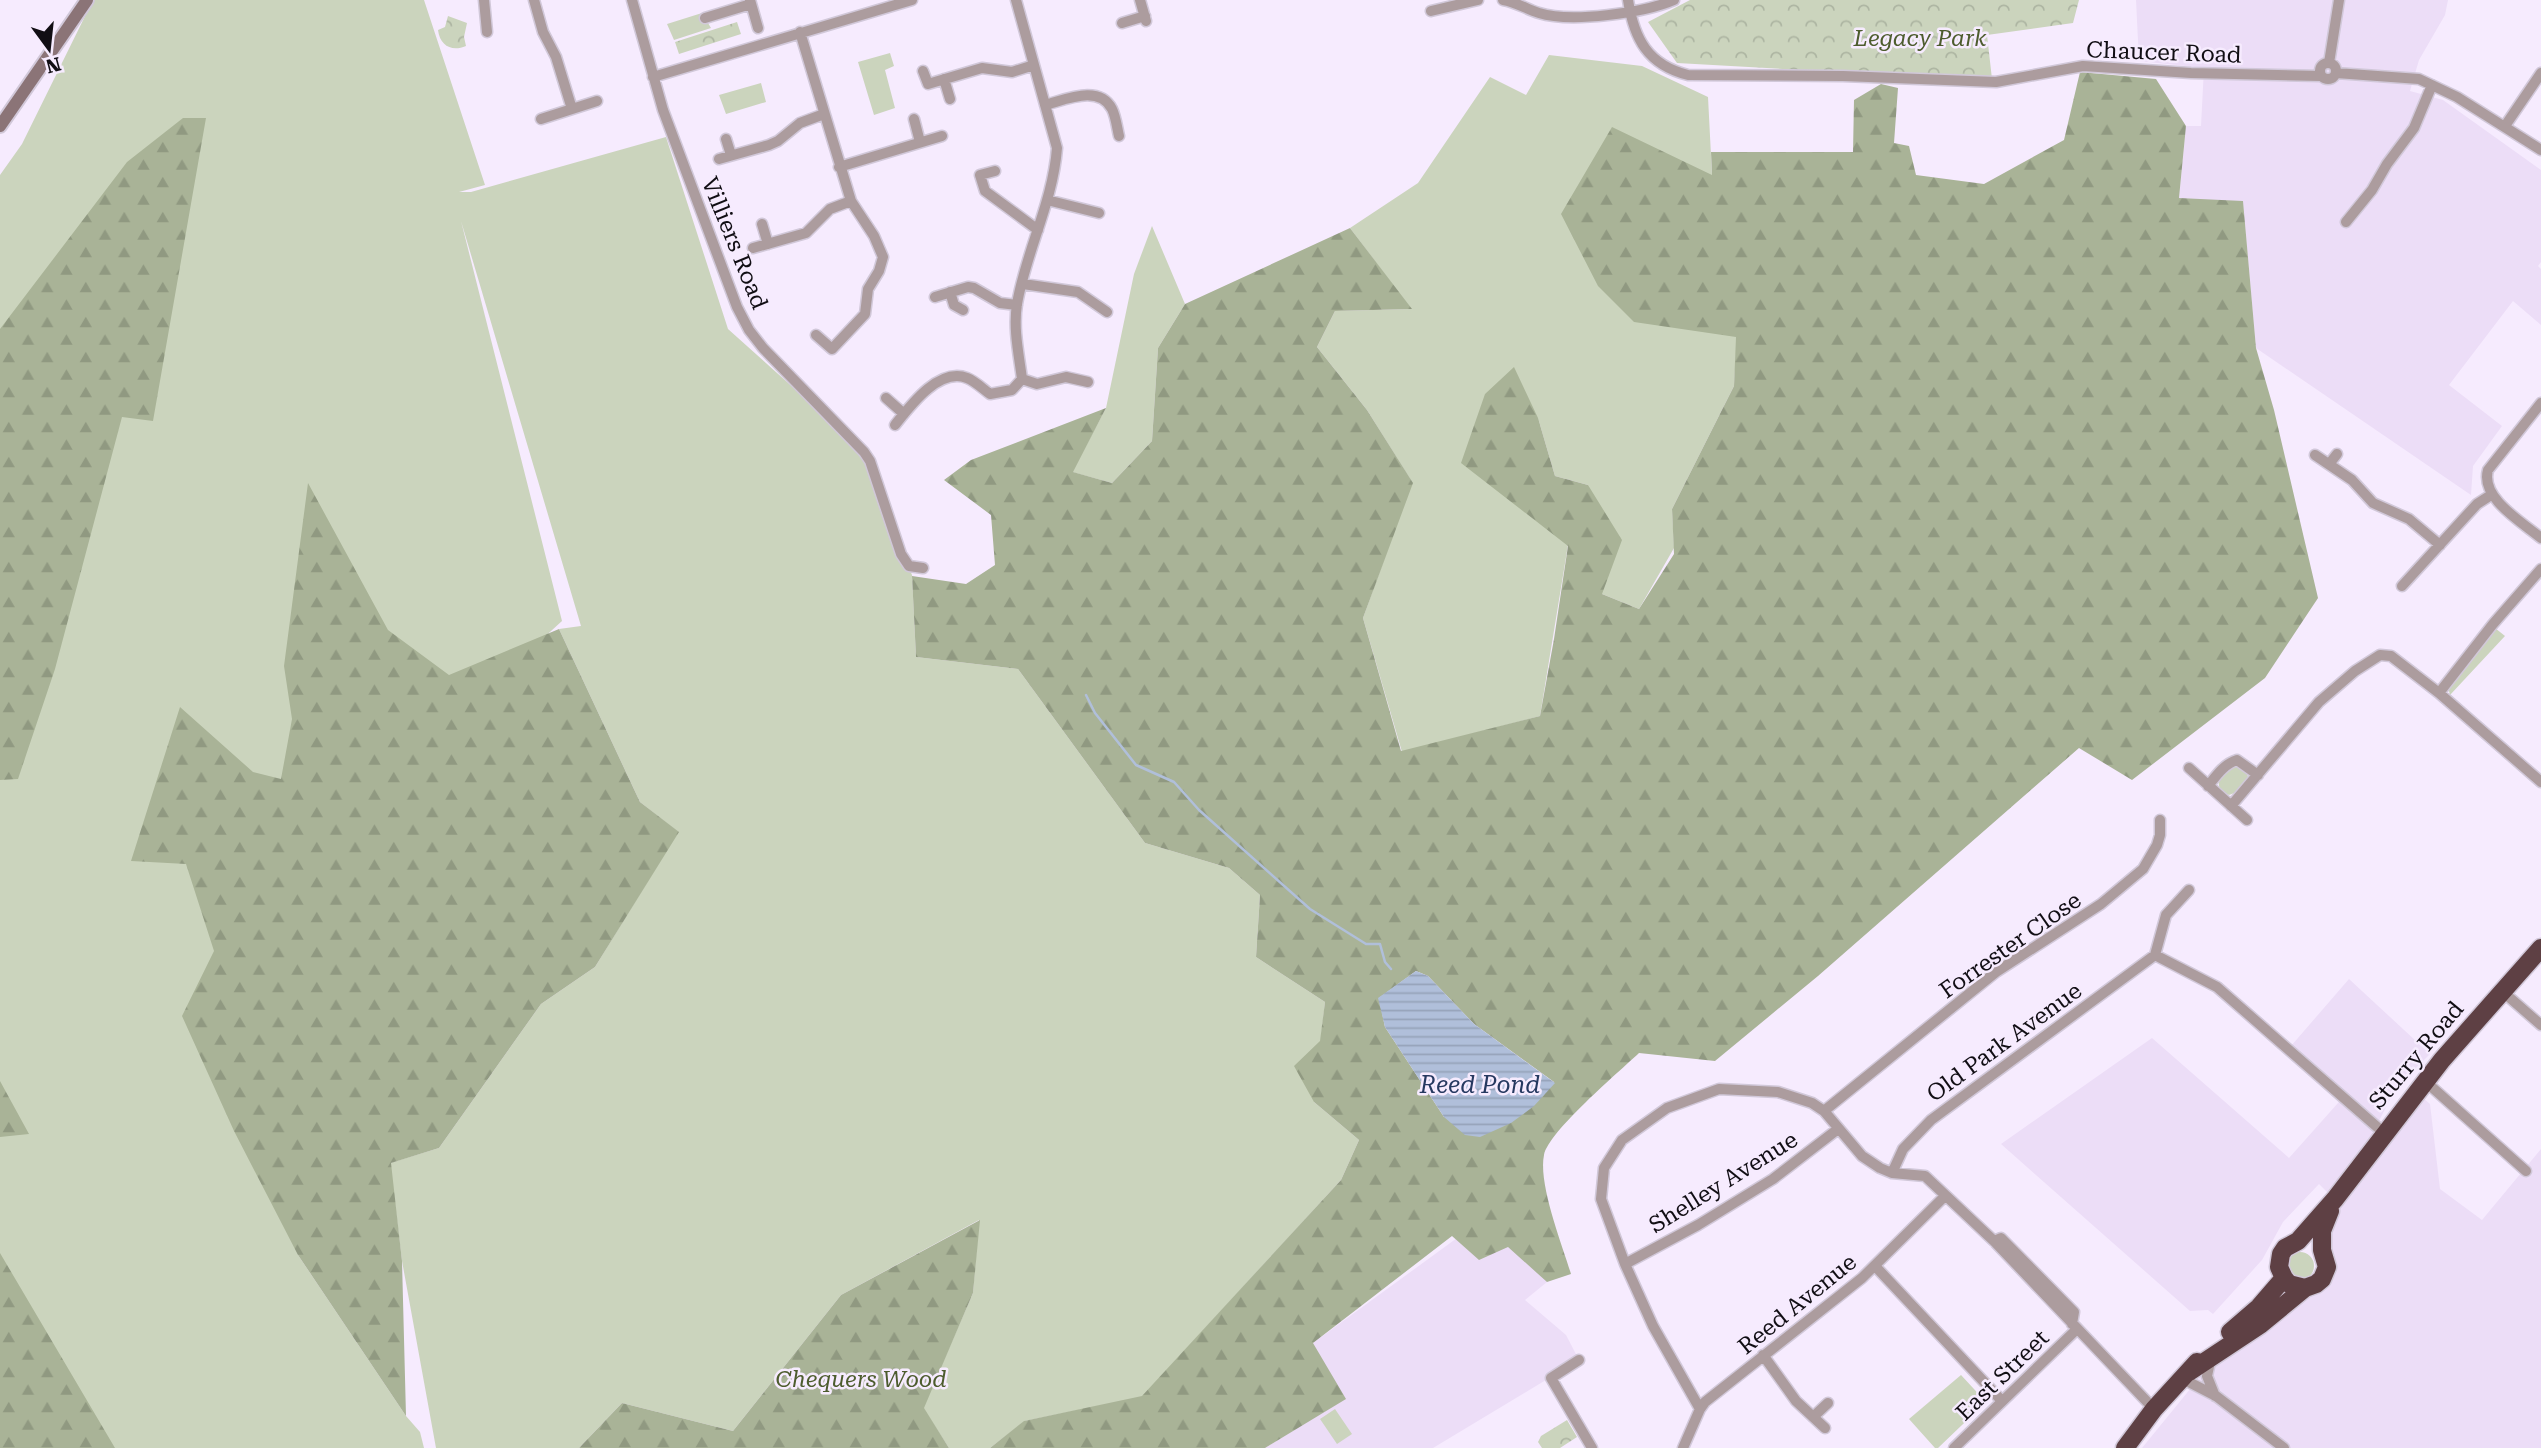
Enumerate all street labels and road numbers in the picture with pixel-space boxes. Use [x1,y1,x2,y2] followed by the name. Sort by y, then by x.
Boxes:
[2086,36,2242,69] street label: Chaucer Road
[696,173,773,314] street label: Villiers Road
[1934,887,2086,1004] street label: Forrester Close
[1922,977,2087,1108] street label: Old Park Avenue
[2363,996,2469,1115] street label: Sturry Road
[1644,1126,1803,1239] street label: Shelley Avenue
[1733,1249,1862,1360] street label: Reed Avenue
[1950,1324,2055,1426] street label: East Street

